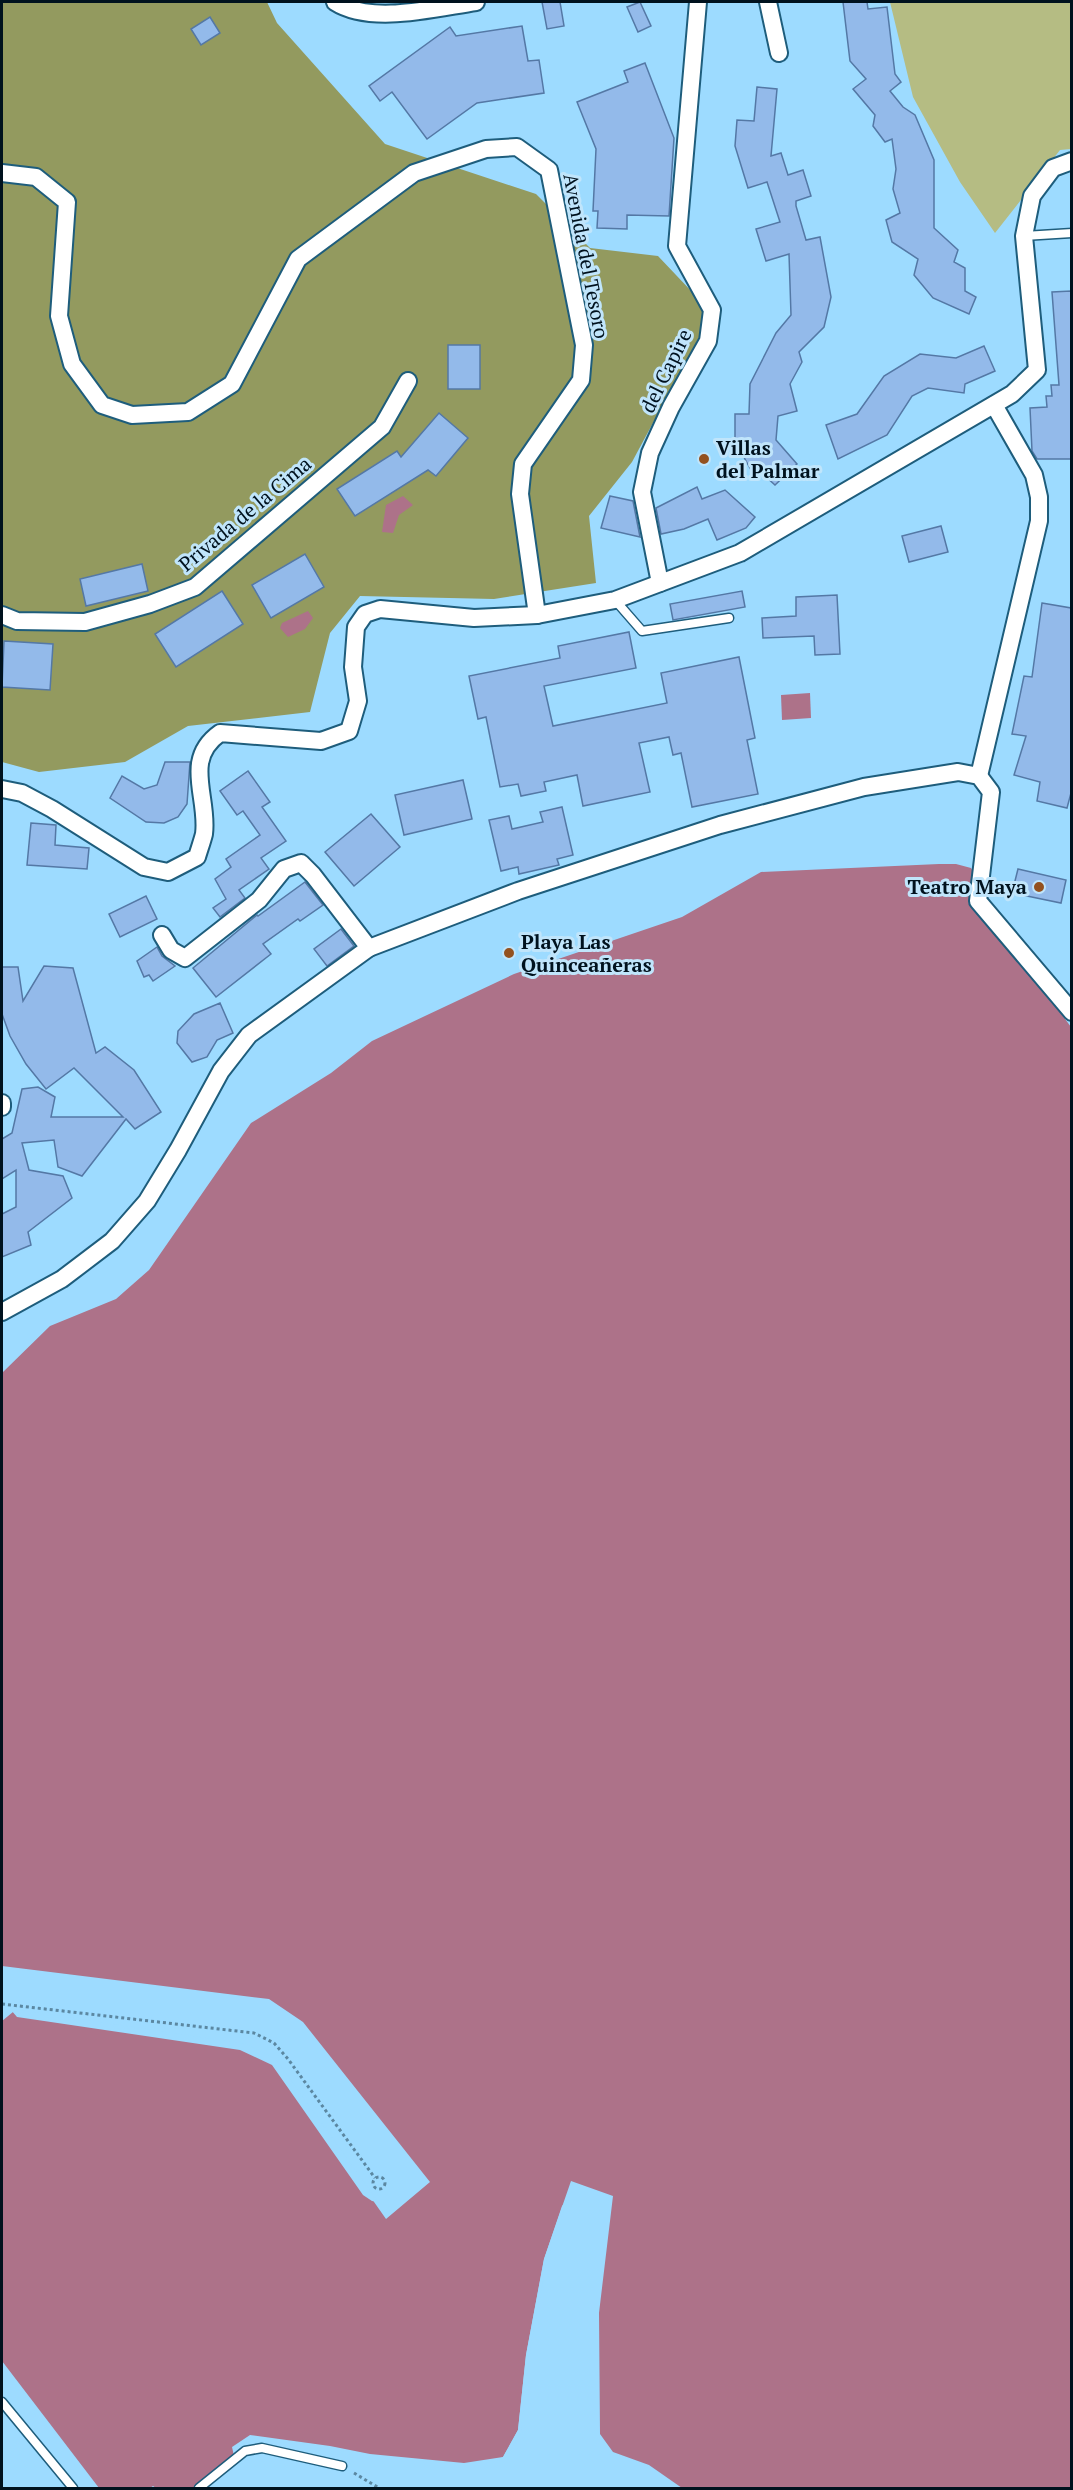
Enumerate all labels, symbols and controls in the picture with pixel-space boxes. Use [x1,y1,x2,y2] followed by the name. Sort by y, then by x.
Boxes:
[557,171,616,341] street label: Avenida del Tesoro
[634,324,697,417] street label: del Capire
[716,434,820,484] place label: Villas del Palmar
[173,450,317,577] street label: Privada de la Cima
[697,452,711,466] marker: Villas del Palmar
[908,873,1027,900] place label: Teatro Maya
[1032,880,1046,894] marker: Teatro Maya
[521,928,652,978] place label: Playa Las Quinceañeras
[502,946,516,960] marker: Playa Las Quinceañeras

